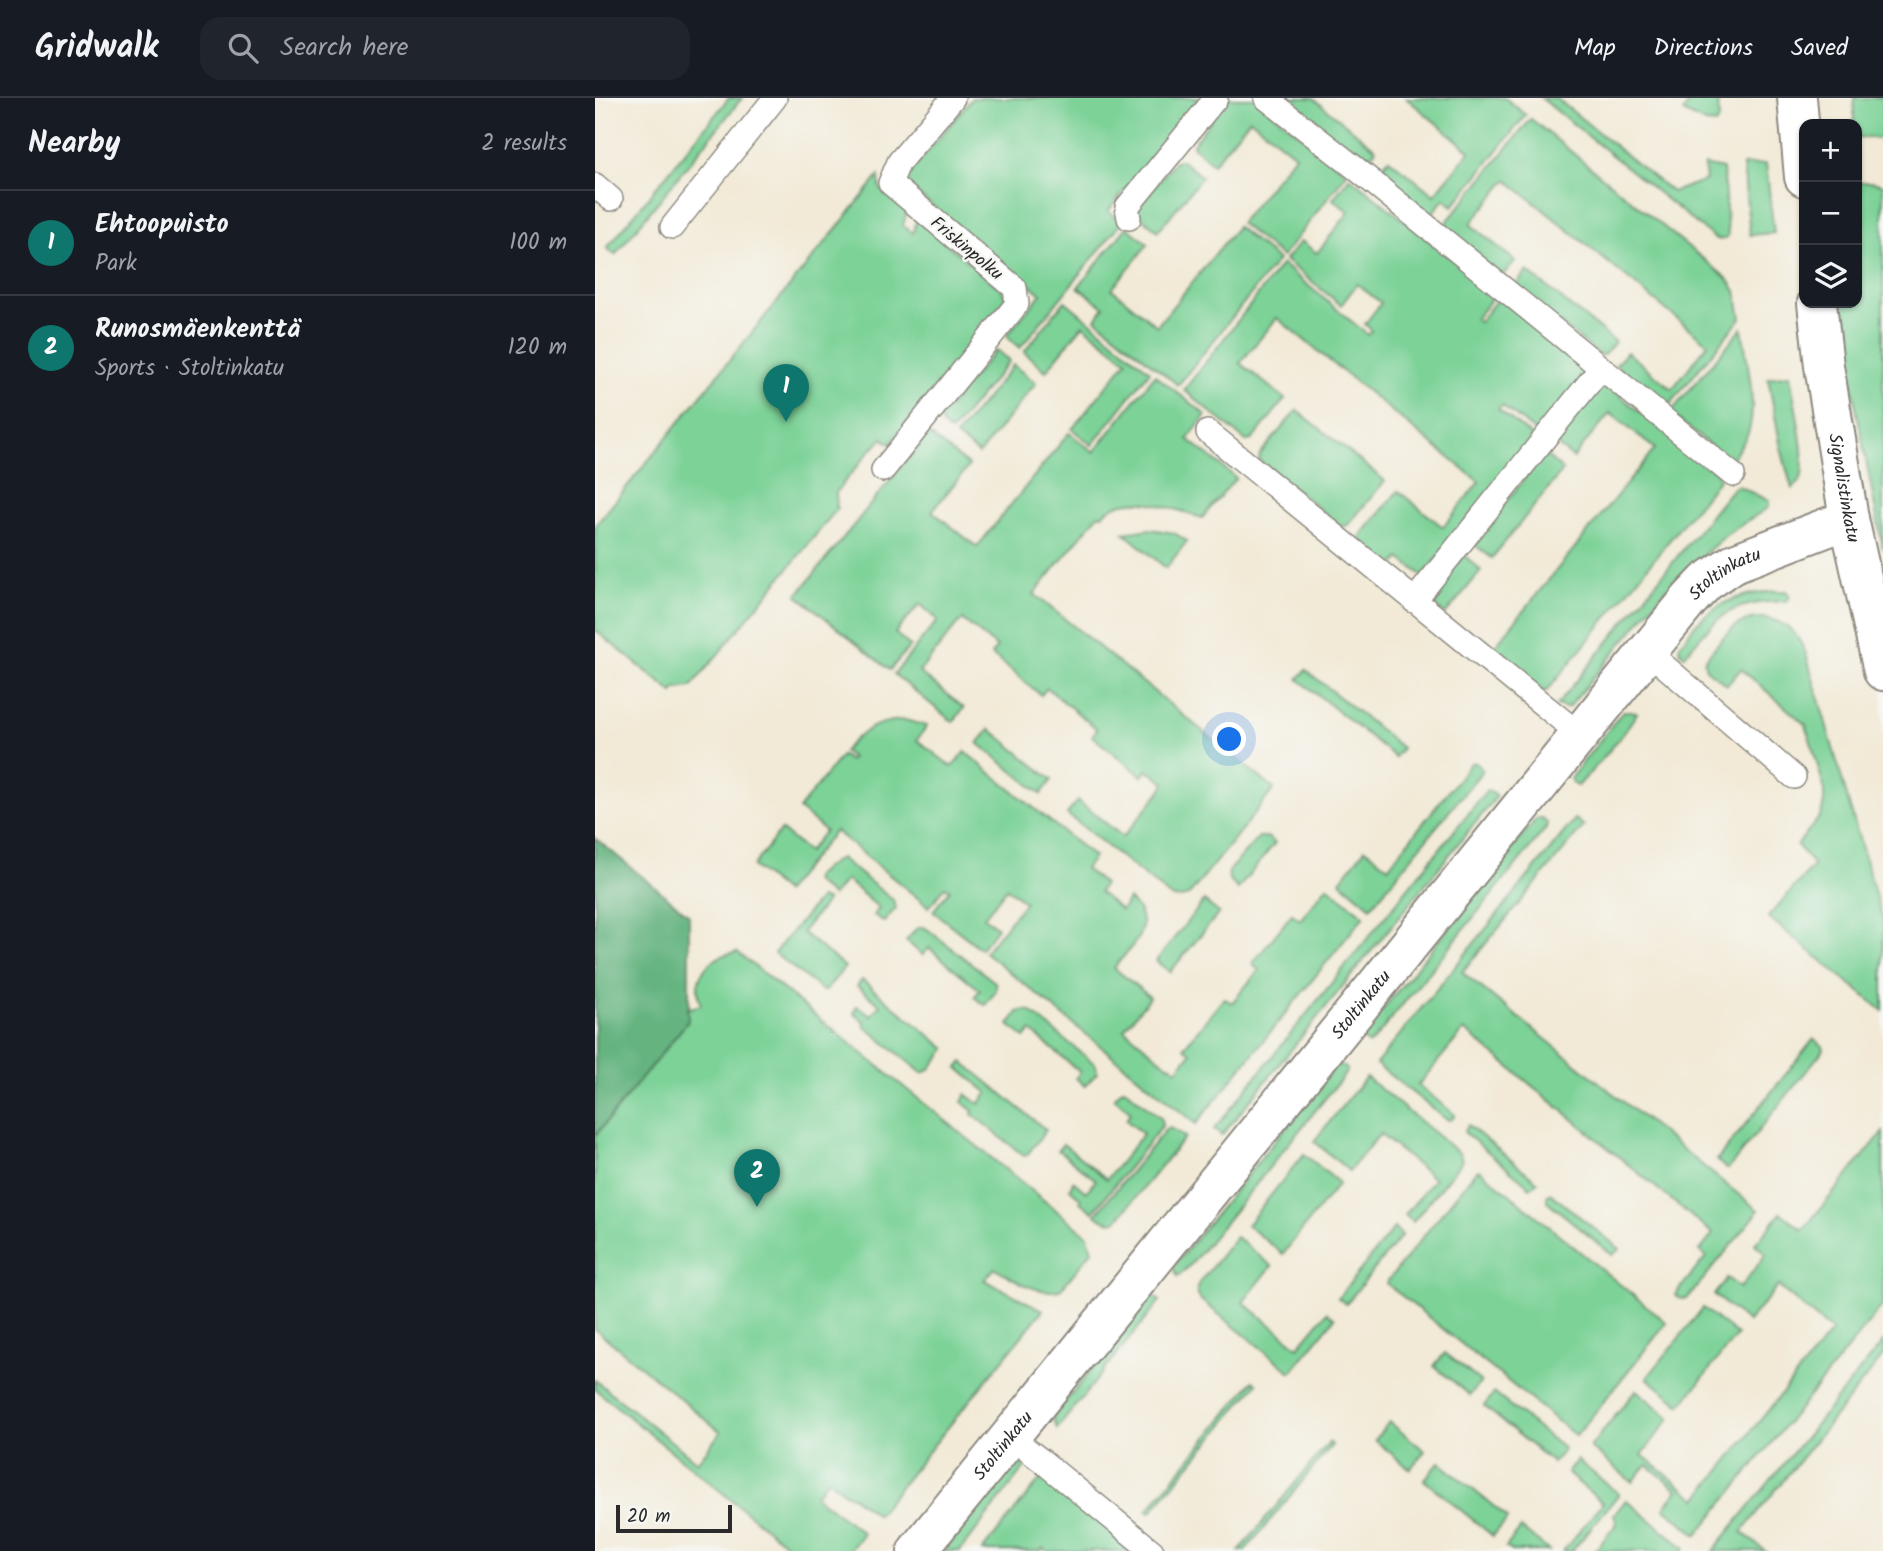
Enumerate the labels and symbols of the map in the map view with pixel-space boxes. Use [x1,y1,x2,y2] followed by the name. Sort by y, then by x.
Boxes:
[923,210,1009,289] street label: Friskinpolku
[763,364,809,422] pin: 1
[1819,431,1867,546] street label: Signalistinkatu
[1682,541,1766,608] street label: Stoltinkatu
[1212,722,1246,756] your location
[1325,964,1399,1047] street label: Stoltinkatu
[734,1149,780,1207] pin: 2
[967,1405,1041,1488] street label: Stoltinkatu
[616,1502,731,1534] scale bar

